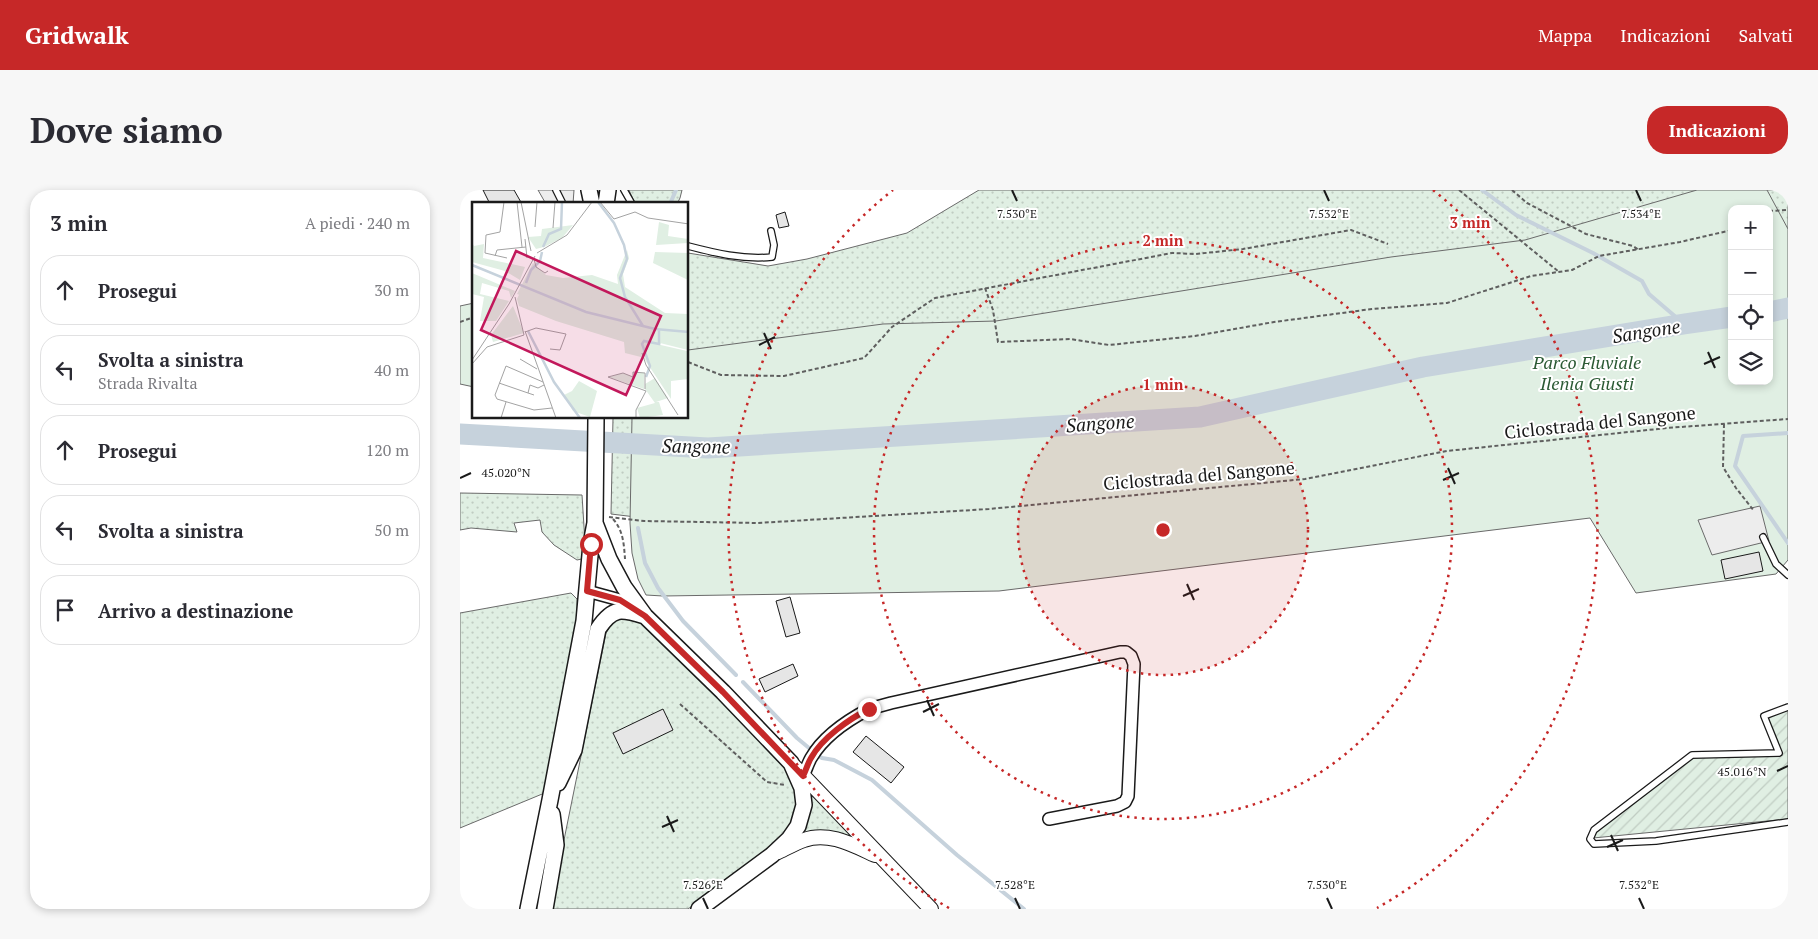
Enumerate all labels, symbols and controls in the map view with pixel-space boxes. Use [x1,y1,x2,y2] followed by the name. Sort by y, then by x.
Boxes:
[25,19,129,51] text: Gridwalk
[1538,23,1592,47] text: Mappa
[1620,23,1711,47] text: Indicazioni
[1739,23,1793,47] text: Salvati
[1647,106,1788,154] button: Indicazioni
[30,107,223,153] text: Dove siamo
[472,202,689,419] inset map
[1728,205,1773,385] map controls
[1728,205,1773,250] button: +
[997,206,1037,221] text: 7.530°E
[1309,206,1349,221] text: 7.532°E
[1621,206,1661,221] text: 7.534°E
[50,209,107,237] text: 3 min
[305,212,410,234] text: A piedi · 240 m
[1449,212,1491,232] text: 3 min
[1142,230,1184,250] text: 2 min
[1728,250,1773,295] button: −
[51,276,79,304] icon: ahead
[98,278,177,303] text: Prosegui
[374,279,409,301] text: 30 m
[1728,295,1773,340] button: locate
[1610,313,1682,348] water label: Sangone
[1728,340,1773,385] button: layers
[98,347,244,372] text: Svolta a sinistra
[1532,350,1641,395] park label: Parco Fluviale Ilenia Giusti
[51,356,79,384] icon: left
[374,359,409,381] text: 40 m
[98,372,198,394] text: Strada Rivalta
[1142,374,1184,394] text: 1 min
[1503,400,1697,444] street label: Ciclostrada del Sangone
[1065,408,1135,437] water label: Sangone
[661,432,731,459] water label: Sangone
[51,436,79,464] icon: ahead
[98,438,177,463] text: Prosegui
[366,439,409,461] text: 120 m
[1102,455,1296,495] street label: Ciclostrada del Sangone
[481,465,531,480] text: 45.020°N
[51,516,79,544] icon: left
[98,518,244,543] text: Svolta a sinistra
[374,519,409,541] text: 50 m
[1154,521,1172,539] centre of rings
[580,533,603,556] route start
[51,596,79,624] icon: arrive
[98,598,293,623] text: Arrivo a destinazione
[858,698,881,721] route end
[1717,764,1767,779] text: 45.016°N
[683,877,723,892] text: 7.526°E
[995,877,1035,892] text: 7.528°E
[1307,877,1347,892] text: 7.530°E
[1619,877,1659,892] text: 7.532°E

